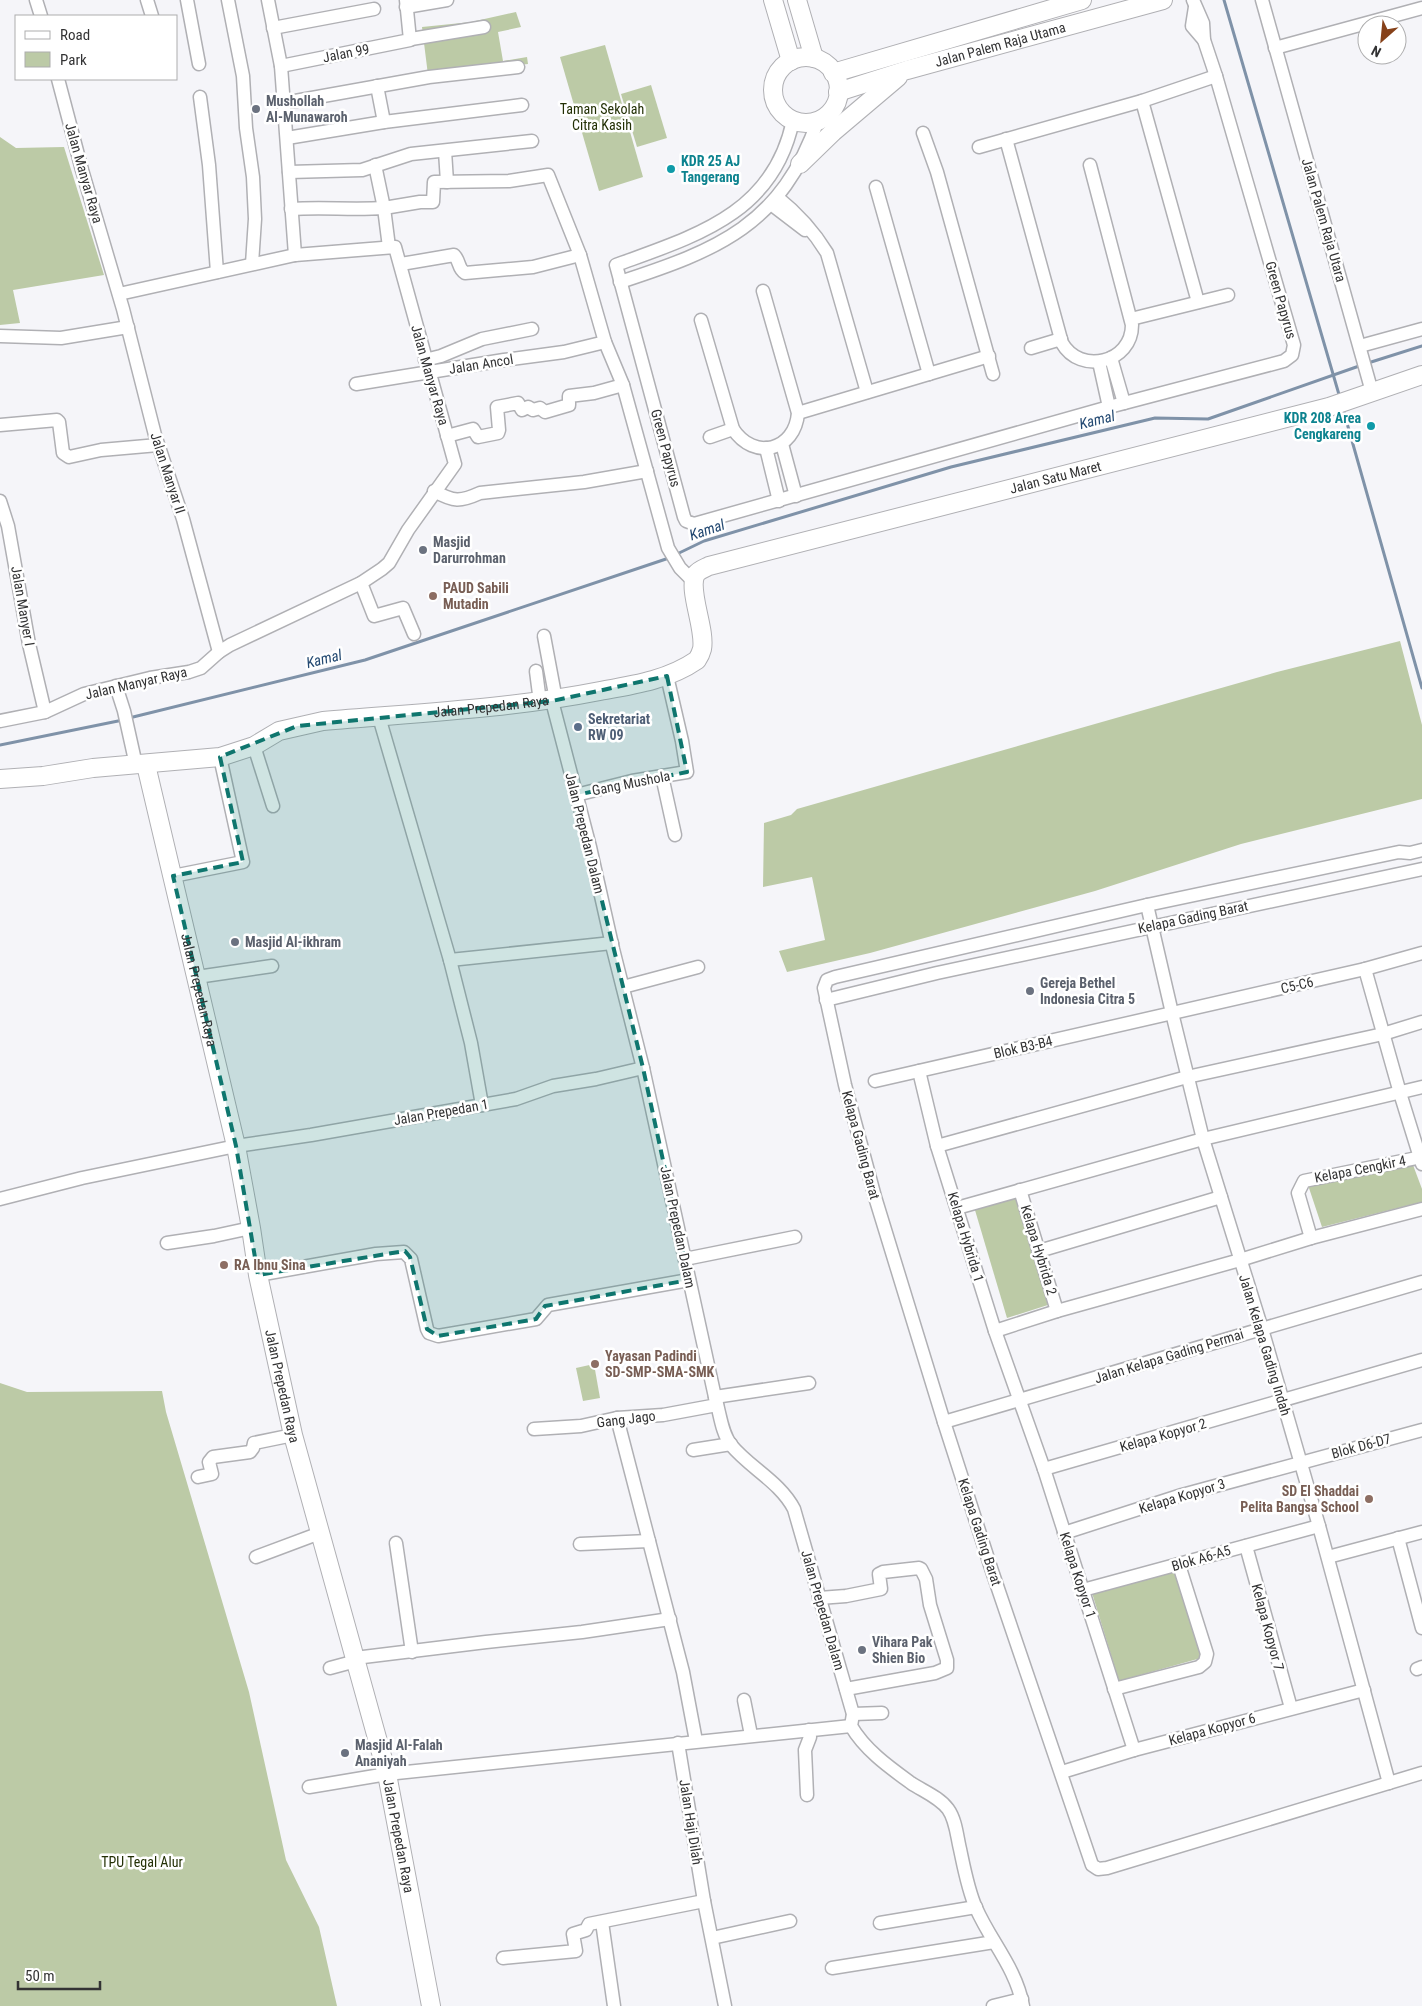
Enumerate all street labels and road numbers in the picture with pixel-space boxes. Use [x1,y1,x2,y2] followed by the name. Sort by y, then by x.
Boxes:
[933,19,1067,70] street label: Jalan Palem Raja Utama
[321,41,371,65] street label: Jalan 99
[62,121,106,225] street label: Jalan Manyar Raya
[1299,156,1349,284] street label: Jalan Palem Raja Utara
[1262,259,1300,341] street label: Green Papyrus
[408,323,452,427] street label: Jalan Manyar Raya
[448,351,514,377] street label: Jalan Ancol
[648,407,684,489] street label: Green Papyrus
[147,430,189,516] street label: Jalan Manyar II
[1008,458,1103,497] street label: Jalan Satu Maret
[8,565,38,647] street label: Jalan Manyer I
[84,664,188,702] street label: Jalan Manyar Raya
[433,692,550,720] street label: Jalan Prepedan Raya
[591,768,671,798] street label: Gang Mushola
[562,771,608,895] street label: Jalan Prepedan Dalam
[1137,898,1249,936] street label: Kelapa Gading Barat
[178,932,220,1048] street label: Jalan Prepedan Raya
[1279,973,1315,997] street label: C5-C6
[992,1032,1054,1062] street label: Blok B3-B4
[839,1089,883,1201] street label: Kelapa Gading Barat
[392,1096,490,1128] street label: Jalan Prepedan 1
[1313,1152,1407,1186] street label: Kelapa Cengkir 4
[657,1165,699,1289] street label: Jalan Prepedan Dalam
[945,1190,987,1284] street label: Kelapa Hybrida 1
[1018,1203,1060,1297] street label: Kelapa Hybrida 2
[1236,1272,1294,1418] street label: Jalan Kelapa Gading Indah
[1092,1326,1246,1386] street label: Jalan Kelapa Gading Permai
[262,1328,303,1444] street label: Jalan Prepedan Raya
[596,1407,656,1431] street label: Gang Jago
[1118,1415,1208,1455] street label: Kelapa Kopyor 2
[1330,1430,1392,1462] street label: Blok D6-D7
[1137,1475,1227,1517] street label: Kelapa Kopyor 3
[955,1476,1005,1588] street label: Kelapa Gading Barat
[1057,1530,1099,1620] street label: Kelapa Kopyor 1
[1170,1542,1233,1574] street label: Blok A6-A5
[798,1548,848,1672] street label: Jalan Prepedan Dalam
[1249,1582,1287,1672] street label: Kelapa Kopyor 7
[1167,1710,1257,1748] street label: Kelapa Kopyor 6
[380,1778,417,1894] street label: Jalan Prepedan Raya
[676,1778,706,1866] street label: Jalan Haji Dilah

